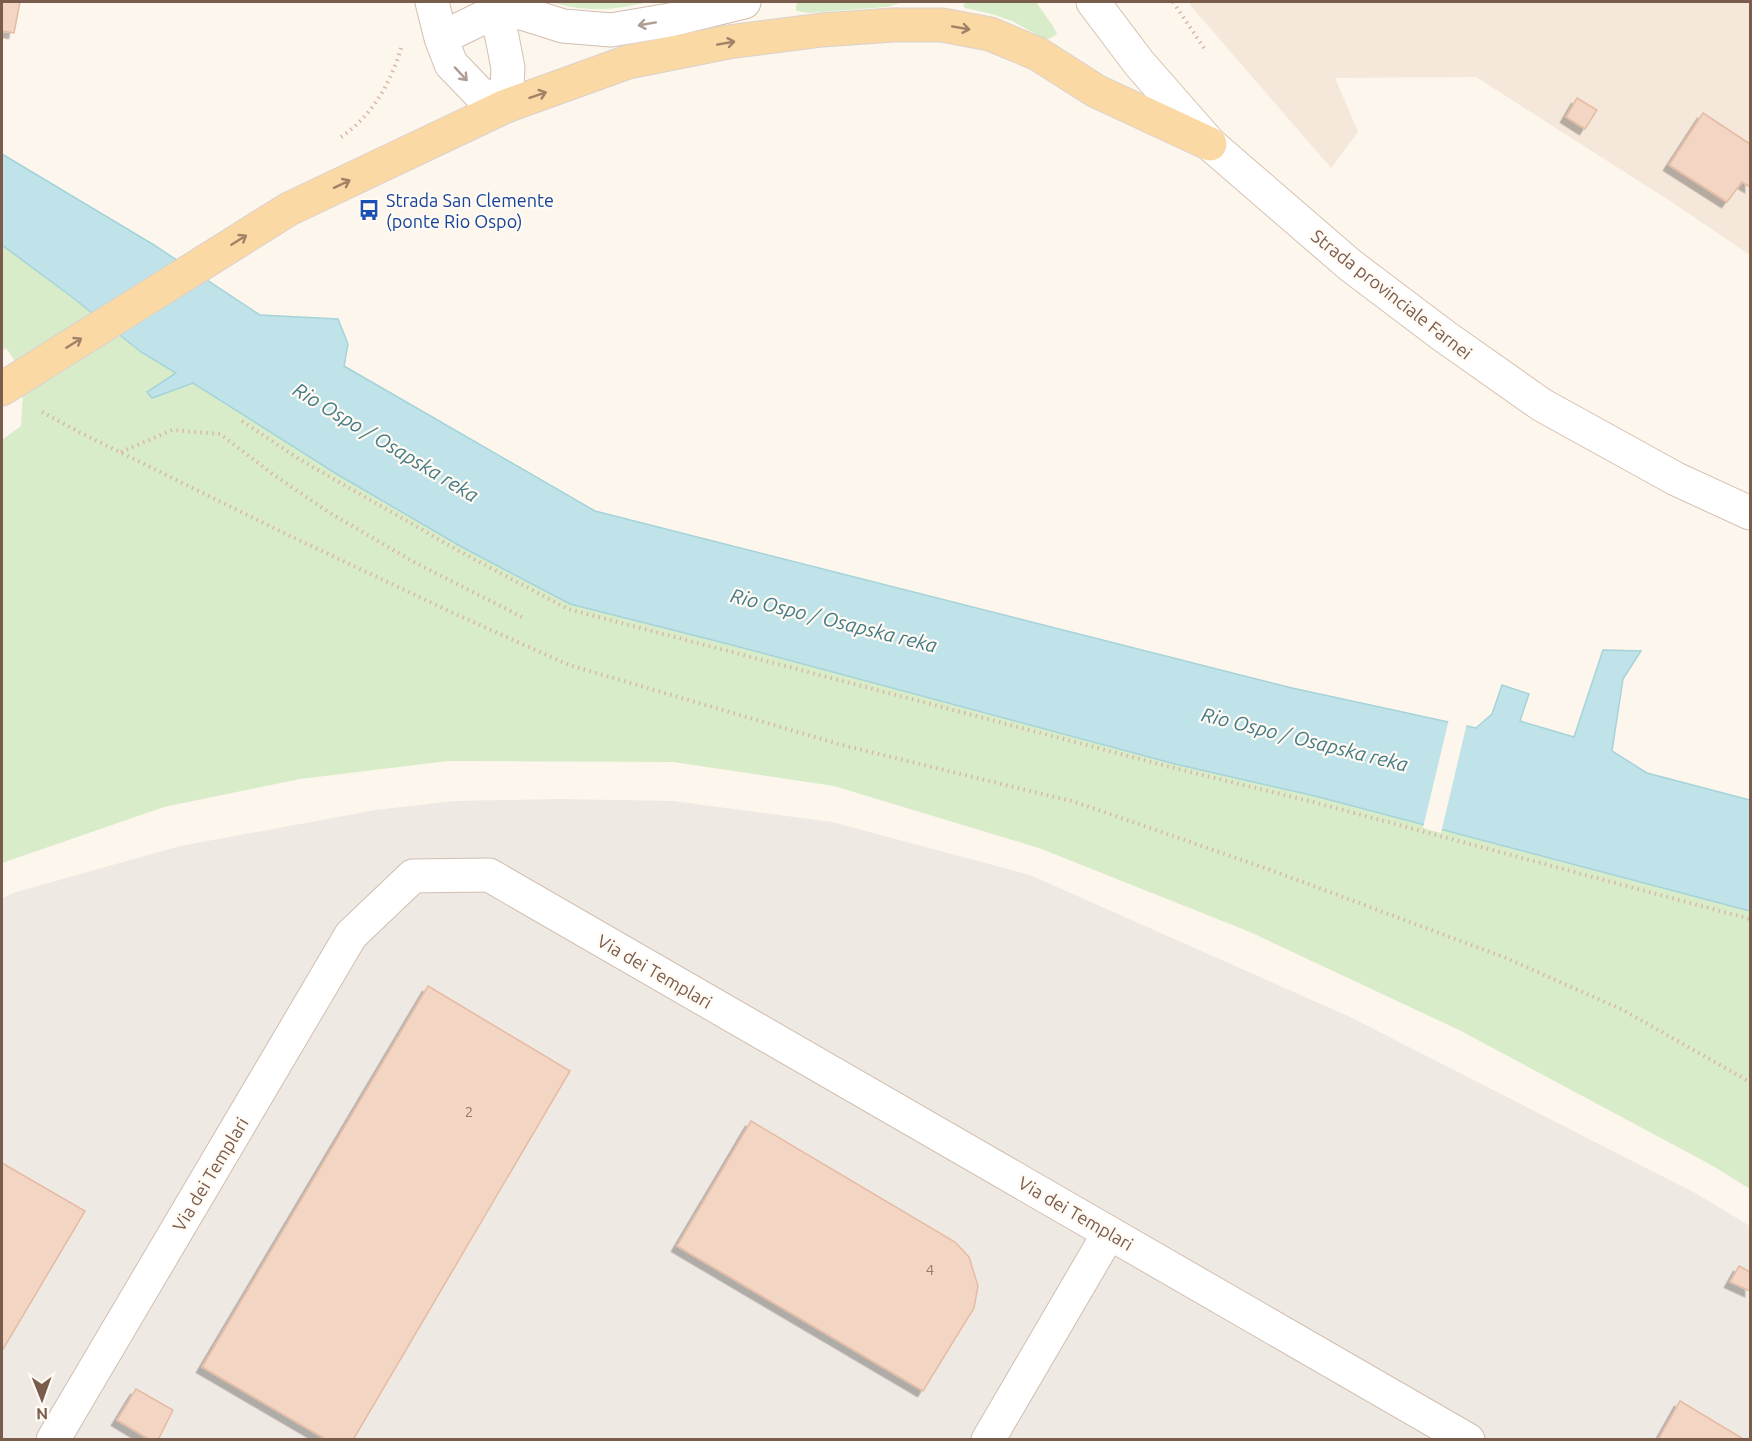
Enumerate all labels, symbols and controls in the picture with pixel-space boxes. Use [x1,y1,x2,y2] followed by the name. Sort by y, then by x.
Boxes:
[637,19,657,30] one-way arrow
[951,23,971,34] one-way arrow
[715,37,735,48] one-way arrow
[454,67,468,82] one-way arrow
[528,89,547,100] one-way arrow
[332,177,350,189] one-way arrow
[386,190,554,232] place label: Strada San Clemente (ponte Rio Ospo)
[357,198,381,222] bus stop icon: Strada San Clemente (ponte Rio Ospo)
[1308,225,1476,363] street label: Strada provinciale Farnei
[230,233,247,245] one-way arrow
[65,337,82,349] one-way arrow
[289,378,483,507] water label: Rio Ospo / Osapska reka
[728,583,940,657] water label: Rio Ospo / Osapska reka
[1199,702,1411,776] water label: Rio Ospo / Osapska reka
[594,930,716,1012] street label: Via dei Templari
[465,1103,473,1120] house number: 2
[168,1114,252,1234] street label: Via dei Templari
[1015,1172,1137,1254] street label: Via dei Templari
[926,1261,934,1278] house number: 4
[12,1369,72,1429] north arrow
[36,1405,48,1423] text: N

